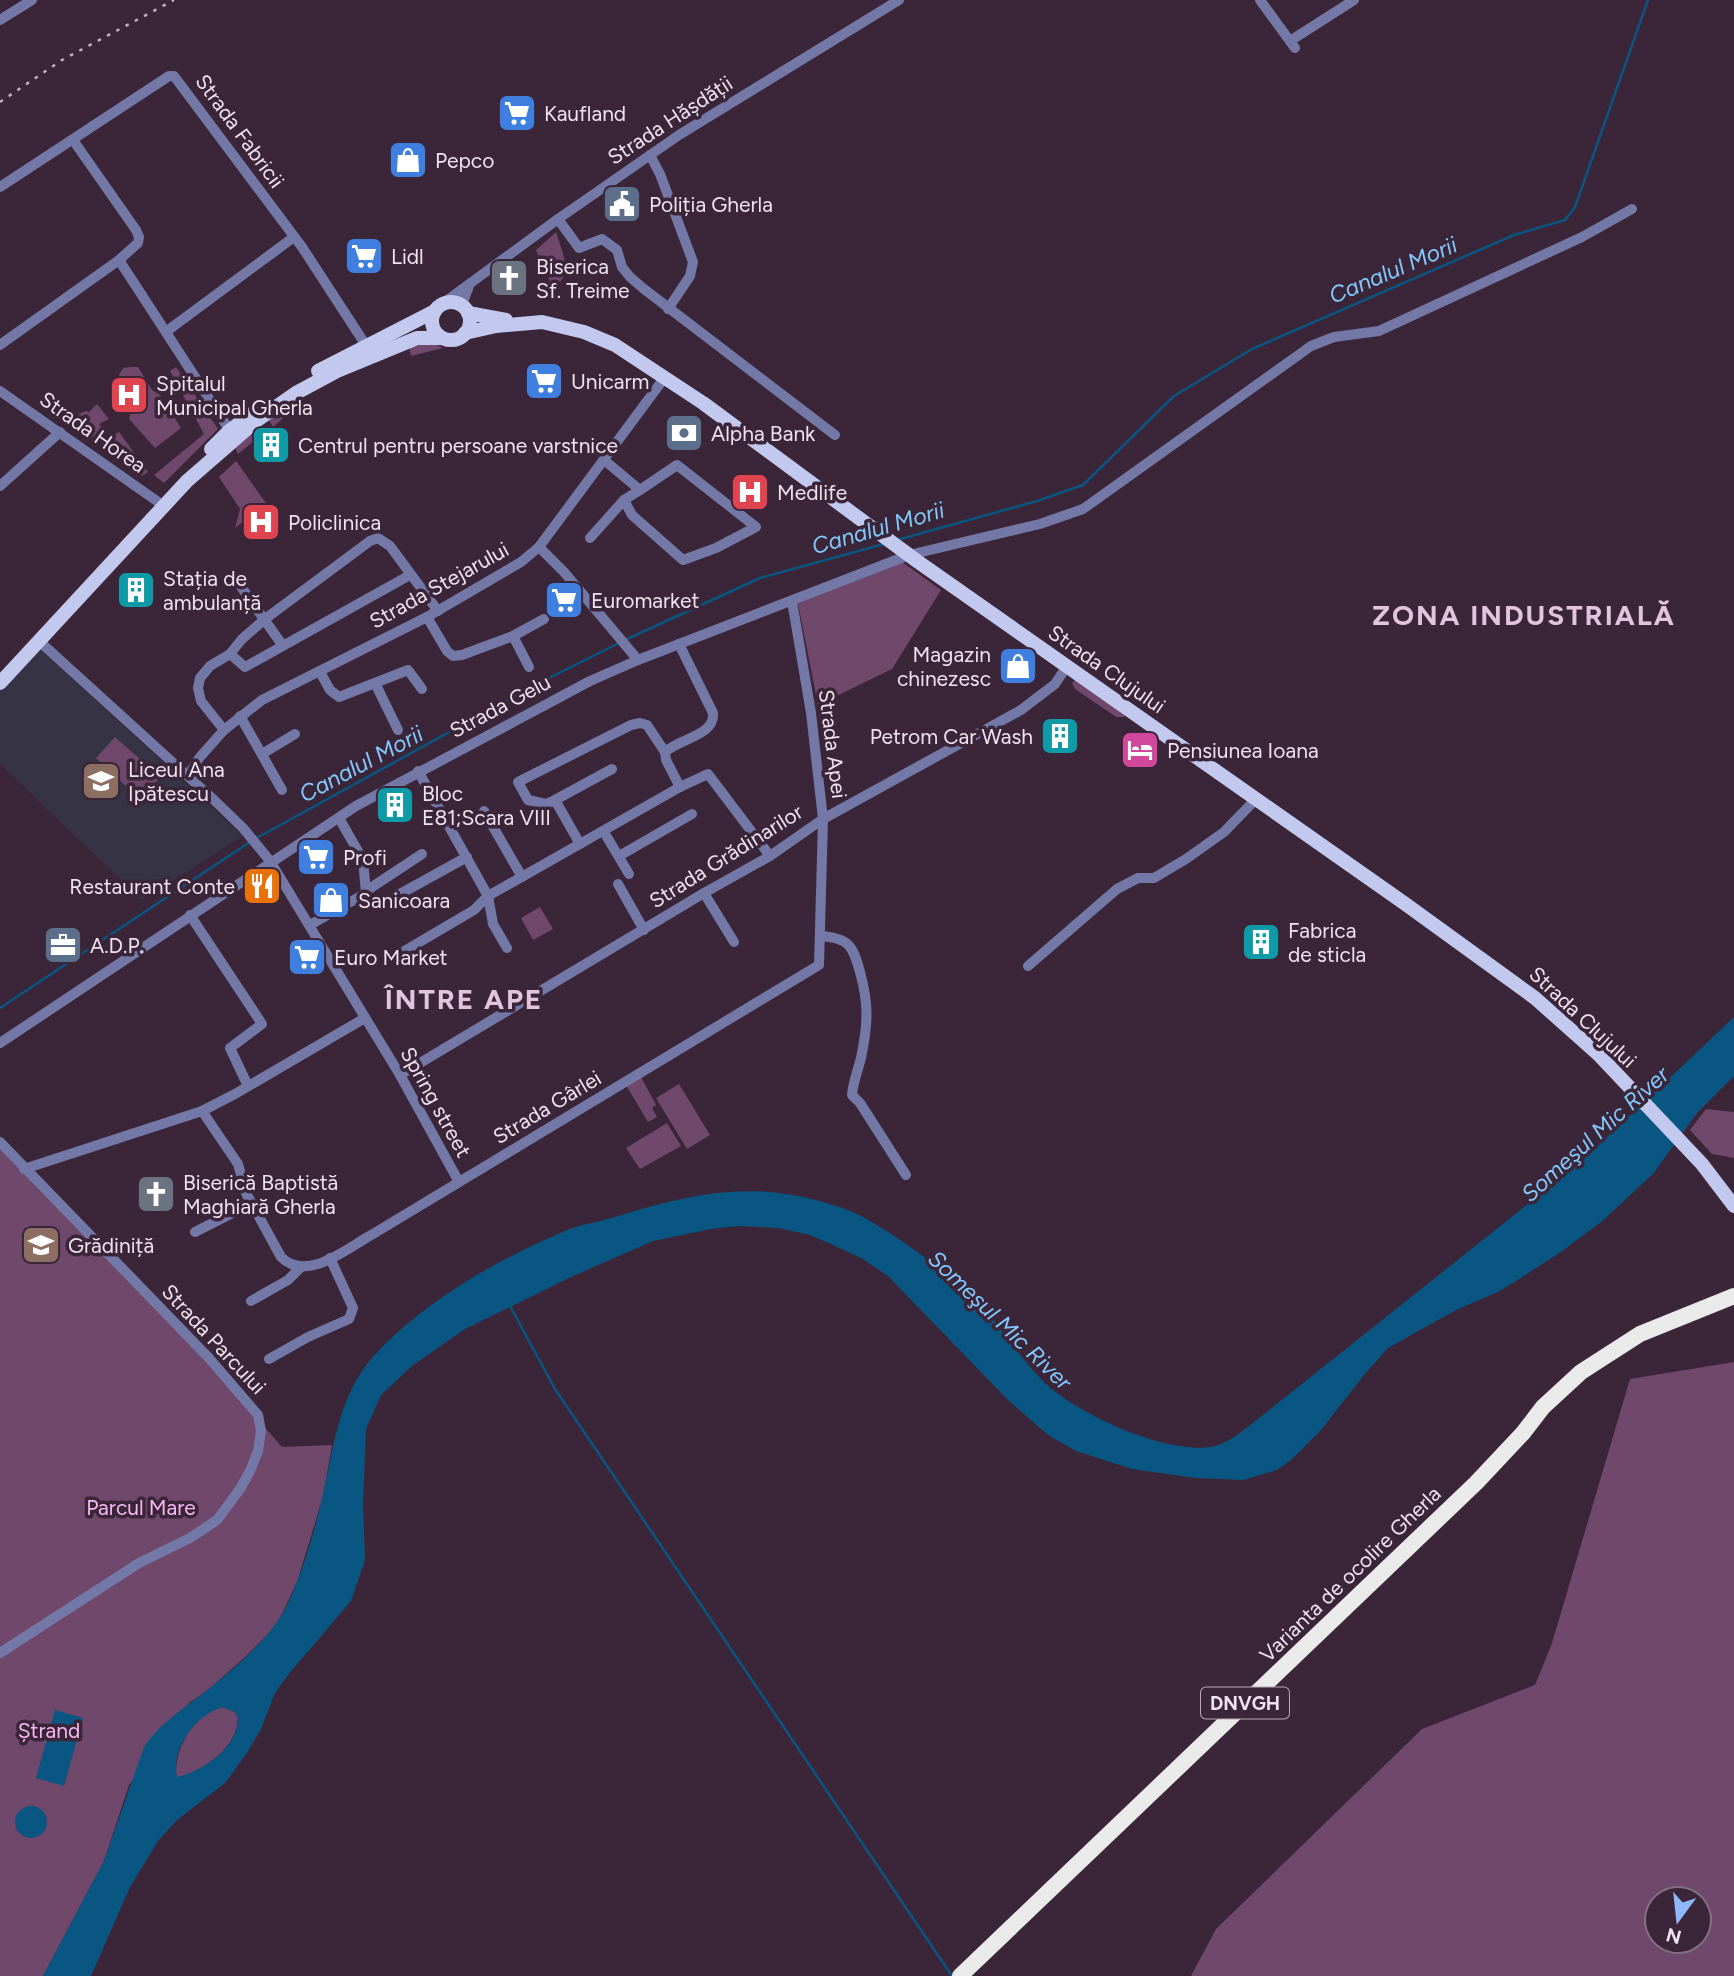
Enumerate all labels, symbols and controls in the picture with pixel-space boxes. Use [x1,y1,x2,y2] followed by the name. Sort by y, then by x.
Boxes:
[190,69,290,193] street label: Strada Fabricii
[603,70,737,170] street label: Strada Hășdății
[496,92,538,134] supermarket icon: Kaufland
[544,101,626,126] place label: Kaufland
[387,139,429,181] shop icon: Pepco
[435,148,494,173] place label: Pepco
[601,183,643,225] public building icon: Poliția Gherla
[649,192,773,217] place label: Poliția Gherla
[1325,230,1462,310] water label: Canalul Morii
[343,235,385,277] supermarket icon: Lidl
[391,244,424,269] place label: Lidl
[536,254,630,303] place label: Biserica Sf. Treime
[488,257,530,299] church icon: Biserica Sf. Treime
[523,360,565,402] supermarket icon: Unicarm
[571,369,649,394] place label: Unicarm
[156,371,313,420] place label: Spitalul Municipal Gherla
[108,374,150,416] hospital icon: Spitalul Municipal Gherla
[35,386,151,478] street label: Strada Horea
[663,412,705,454] bank icon: Alpha Bank
[711,421,816,446] place label: Alpha Bank
[250,424,292,466] building icon: Centrul pentru persoane varstnice
[298,433,618,458] place label: Centrul pentru persoane varstnice
[729,471,771,513] hospital icon: Medlife
[777,480,847,505] place label: Medlife
[809,496,948,560] water label: Canalul Morii
[240,501,282,543] hospital icon: Policlinica
[288,510,381,535] place label: Policlinica
[365,536,513,634] street label: Strada Stejarului
[163,566,261,615] place label: Stația de ambulanță
[115,569,157,611] building icon: Stația de ambulanță
[543,579,585,621] supermarket icon: Euromarket
[591,588,700,613] place label: Euromarket
[1372,598,1676,632] district label: ZONA INDUSTRIALĂ
[1044,619,1170,719] street label: Strada Clujului
[897,642,991,691] place label: Magazin chinezesc
[997,645,1039,687] shop icon: Magazin chinezesc
[445,669,555,743] street label: Strada Gelu
[814,688,852,800] street label: Strada Apei
[1039,715,1081,757] building icon: Petrom Car Wash
[294,719,428,808] water label: Canalul Morii
[870,724,1033,749] place label: Petrom Car Wash
[1119,729,1161,771] hotel icon: Pensiunea Ioana
[1167,738,1319,763] place label: Pensiunea Ioana
[128,757,225,806] place label: Liceul Ana Ipătescu
[80,760,122,802] school or university icon: Liceul Ana Ipătescu
[422,781,551,830] place label: Bloc E81;Scara VIII
[374,784,416,826] building icon: Bloc E81;Scara VIII
[645,799,807,913] street label: Strada Grădinarilor
[295,836,337,878] supermarket icon: Profi
[343,845,387,870] place label: Profi
[241,865,283,907] restaurant icon: Restaurant Conte
[69,874,235,899] place label: Restaurant Conte
[310,879,352,921] shop icon: Sanicoara
[358,888,450,913] place label: Sanicoara
[1288,918,1366,967] place label: Fabrica de sticla
[1240,921,1282,963] building icon: Fabrica de sticla
[42,924,84,966] office icon: A.D.P.
[90,933,144,958] place label: A.D.P.
[286,936,328,978] supermarket icon: Euro Market
[334,945,448,970] place label: Euro Market
[1524,961,1642,1073] street label: Strada Clujului
[383,982,543,1016] district label: ÎNTRE APE
[395,1042,477,1162] street label: Spring street
[1515,1060,1675,1208] water label: Someşul Mic River
[488,1065,606,1149] street label: Strada Gârlei
[183,1170,338,1219] place label: Biserică Baptistă Maghiară Gherla
[135,1173,177,1215] church icon: Biserică Baptistă Maghiară Gherla
[20,1224,62,1266] school or university icon: Grădiniță
[68,1233,154,1258] place label: Grădiniță
[922,1244,1079,1396] water label: Someşul Mic River
[157,1279,271,1399] street label: Strada Parcului
[1254,1481,1446,1667] street label: Varianta de ocolire Gherla
[86,1495,196,1520] park label: Parcul Mare
[1201,1688,1289,1718] road number: DNVGH
[18,1718,80,1743] park label: Ștrand
[1643,1885,1713,1955] north arrow
[1664,1923,1684,1949] text: N

